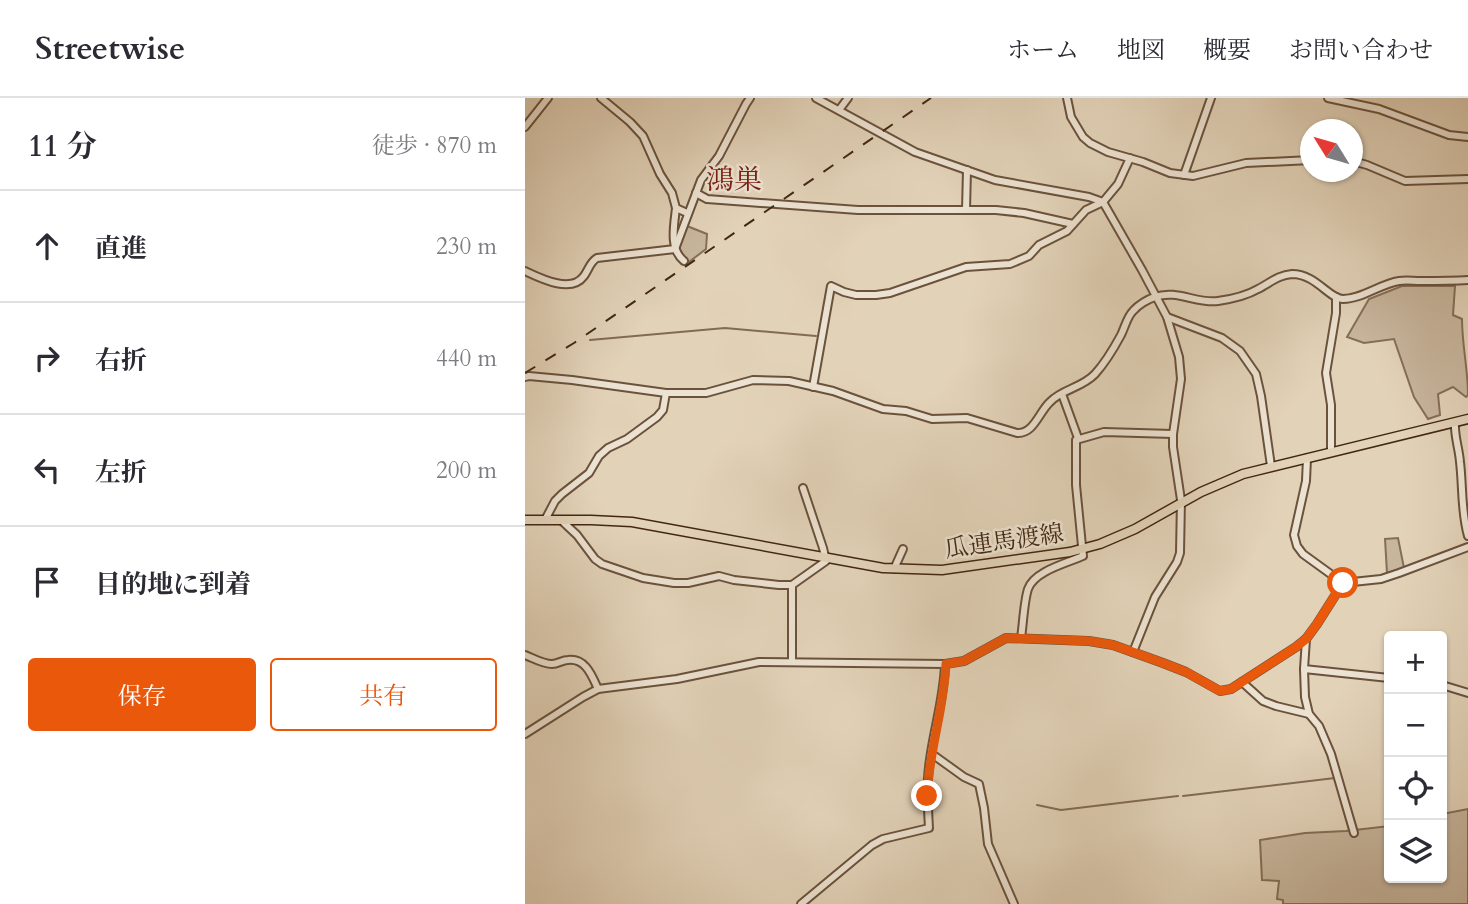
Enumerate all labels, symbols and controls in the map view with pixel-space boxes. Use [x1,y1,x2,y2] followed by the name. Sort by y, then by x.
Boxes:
[35,26,185,71] text: Streetwise
[1007,34,1079,67] text: ホーム
[1117,34,1165,67] text: 地図
[1203,34,1251,67] text: 概要
[1289,34,1433,67] text: お問い合わせ
[1300,119,1363,182] north arrow
[28,126,97,167] text: 11 分
[372,130,497,161] text: 徒歩 · 870 m
[706,161,762,199] district label: 鴻巣
[28,227,66,265] icon: ahead
[95,231,147,266] text: 直進
[436,231,497,262] text: 230 m
[28,339,66,377] icon: right
[95,343,147,378] text: 右折
[436,343,497,374] text: 440 m
[28,451,66,489] icon: left
[95,455,147,490] text: 左折
[436,455,497,486] text: 200 m
[942,517,1066,566] street label: 瓜連馬渡線
[28,563,66,601] icon: arrive
[95,567,251,602] text: 目的地に到着
[1327,567,1358,598] route start
[1384,631,1447,883] map controls
[1384,631,1447,694] button: +
[28,658,256,731] button: 保存
[270,658,497,731] button: 共有
[1384,694,1447,757] button: −
[1384,757,1447,820] button: locate
[911,780,942,811] route end
[1384,820,1447,883] button: layers

